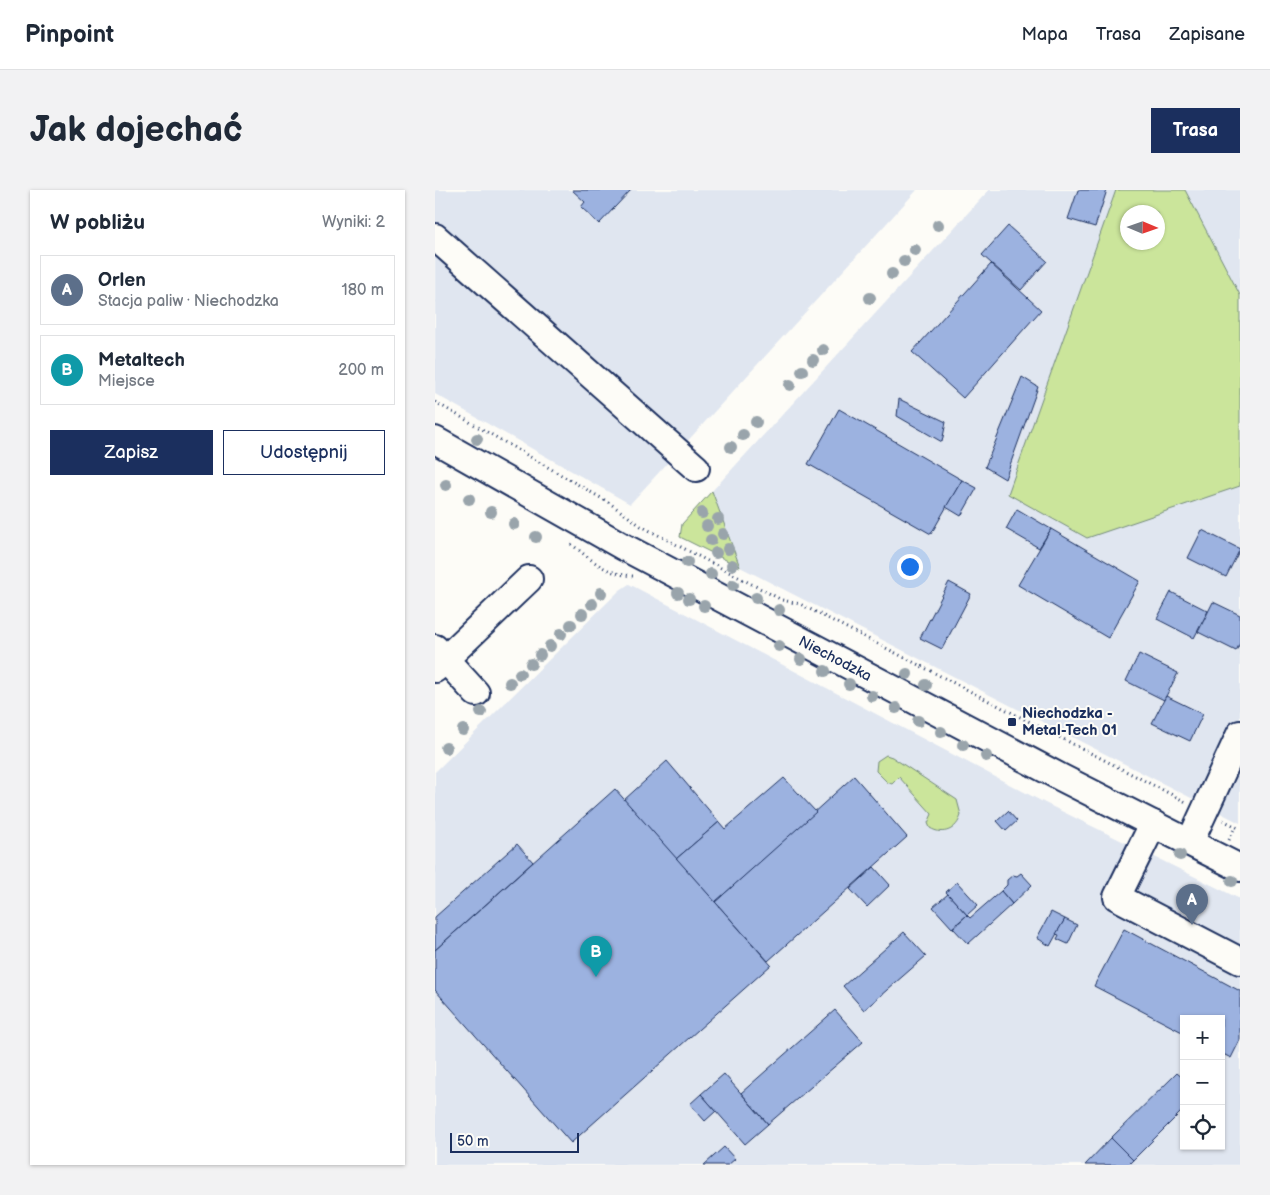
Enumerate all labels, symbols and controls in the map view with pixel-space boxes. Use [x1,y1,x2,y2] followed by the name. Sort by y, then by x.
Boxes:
[25,20,114,49] text: Pinpoint
[1021,24,1068,45] text: Mapa
[1096,24,1141,45] text: Trasa
[1169,24,1245,45] text: Zapisane
[1151,108,1240,153] button: Trasa
[30,109,243,152] text: Jak dojechać
[1120,205,1165,250] north arrow
[50,210,145,235] text: W pobliżu
[322,213,385,232] text: Wyniki: 2
[98,269,146,292] text: Orlen
[62,281,72,300] text: A
[342,281,384,300] text: 180 m
[98,292,279,311] text: Stacja paliw · Niechodzka
[98,349,185,372] text: Metaltech
[61,361,73,380] text: B
[338,361,384,380] text: 200 m
[98,372,155,391] text: Miejsce
[50,430,213,475] button: Zapisz
[223,430,385,475] button: Udostępnij
[897,554,923,580] your location
[795,632,875,686] street label: Niechodzka
[1022,704,1117,740] place label: Niechodzka - Metal-Tech 01
[1006,716,1018,728] marker: Niechodzka - Metal-Tech 01
[1176,884,1208,925] pin: A
[580,936,612,977] pin: B
[1180,1015,1225,1150] map controls
[1180,1015,1225,1060] button: +
[1180,1060,1225,1105] button: −
[1180,1105,1225,1150] button: locate
[450,1130,579,1153] scale bar
[457,1133,489,1150] text: 50 m

